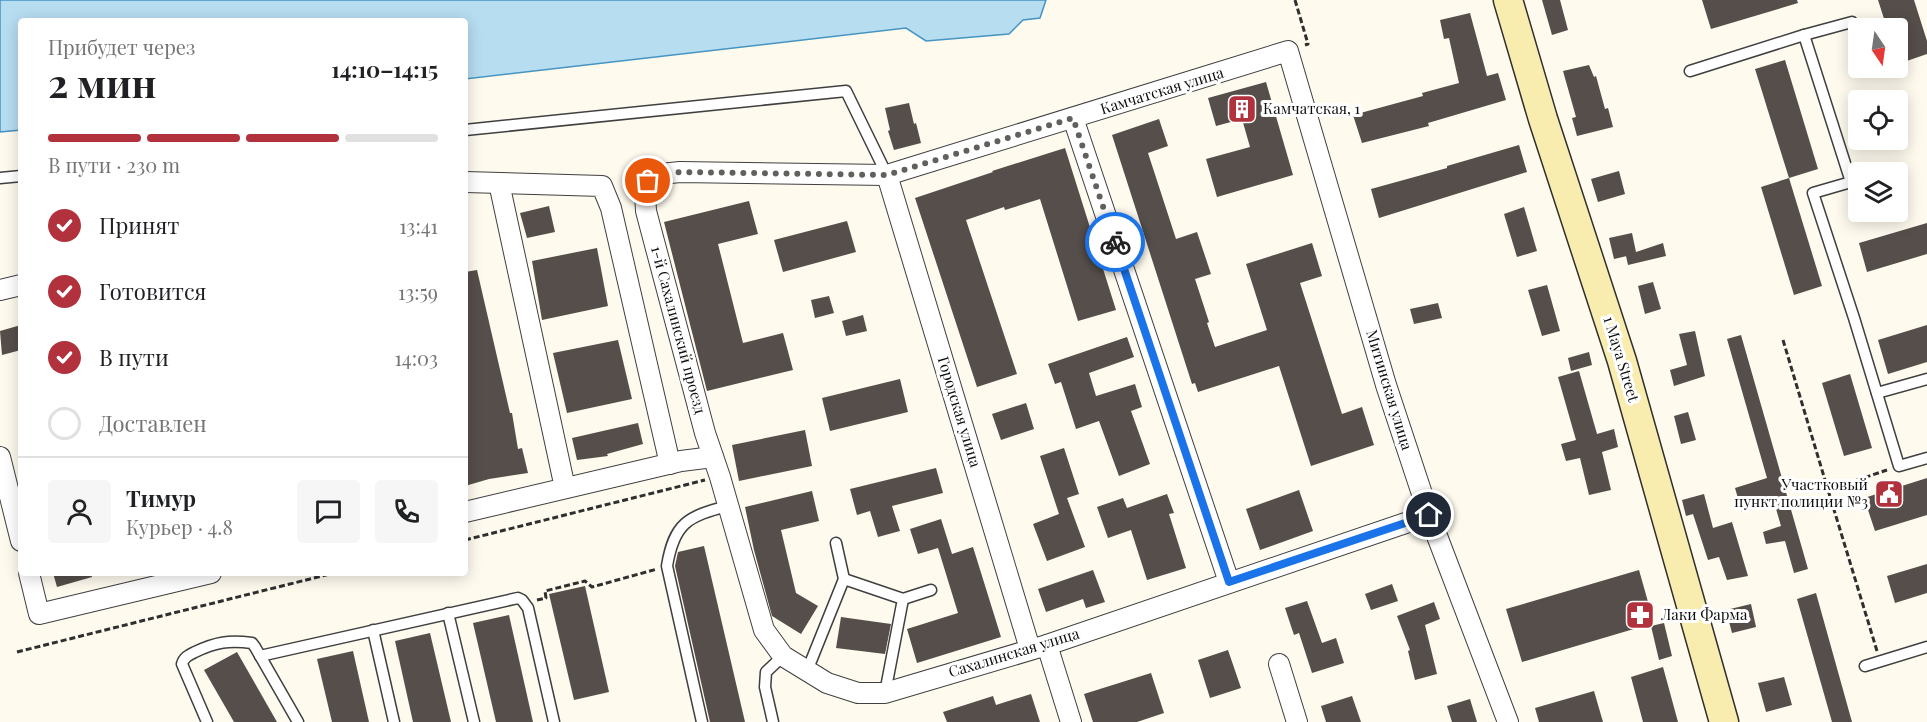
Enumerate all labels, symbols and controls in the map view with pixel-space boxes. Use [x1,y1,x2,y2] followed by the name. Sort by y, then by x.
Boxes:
[1848,18,1908,78] north arrow
[1848,18,1908,222] map controls
[48,33,195,60] text: Прибудет через
[331,54,438,84] text: 14:10–14:15
[48,56,156,108] text: 2 мин
[1097,62,1226,118] street label: Камчатская улица
[1848,90,1908,150] button: locate
[1226,93,1258,125] building icon: Камчатская, 1
[1263,98,1361,118] place label: Камчатская, 1
[48,151,180,178] text: В пути · 230 m
[622,155,673,206] pin
[1848,162,1908,222] button: layers
[631,164,664,197] icon: bag
[48,209,81,242] icon: check
[99,210,179,240] text: Принят
[399,212,438,239] text: 13:41
[1085,212,1145,272] courier
[1099,226,1132,259] icon: bike
[647,244,711,416] street label: 1-й Сахалинский проезд
[48,275,81,308] icon: check
[99,276,206,306] text: Готовится
[398,278,438,305] text: 13:59
[1599,313,1645,405] street label: 1 Maya Street
[1362,327,1418,453] street label: Митинская улица
[48,341,81,374] icon: check
[99,342,169,372] text: В пути
[394,344,438,371] text: 14:03
[934,354,986,470] street label: Городская улица
[99,408,207,438] text: Доставлен
[1734,474,1868,511] place label: Участковый пункт полиции №3
[1873,478,1905,510] public building icon: Участковый пункт полиции №3
[48,480,111,543] button: person
[297,480,360,543] button: chat
[375,480,438,543] button: phone
[126,483,196,513] text: Тимур
[1403,489,1454,540] pin
[1412,498,1445,531] icon: home
[126,513,233,540] text: Курьер · 4.8
[1624,599,1656,631] pharmacy icon: Лаки Фарма
[1660,604,1748,624] place label: Лаки Фарма
[946,622,1082,681] street label: Сахалинская улица

